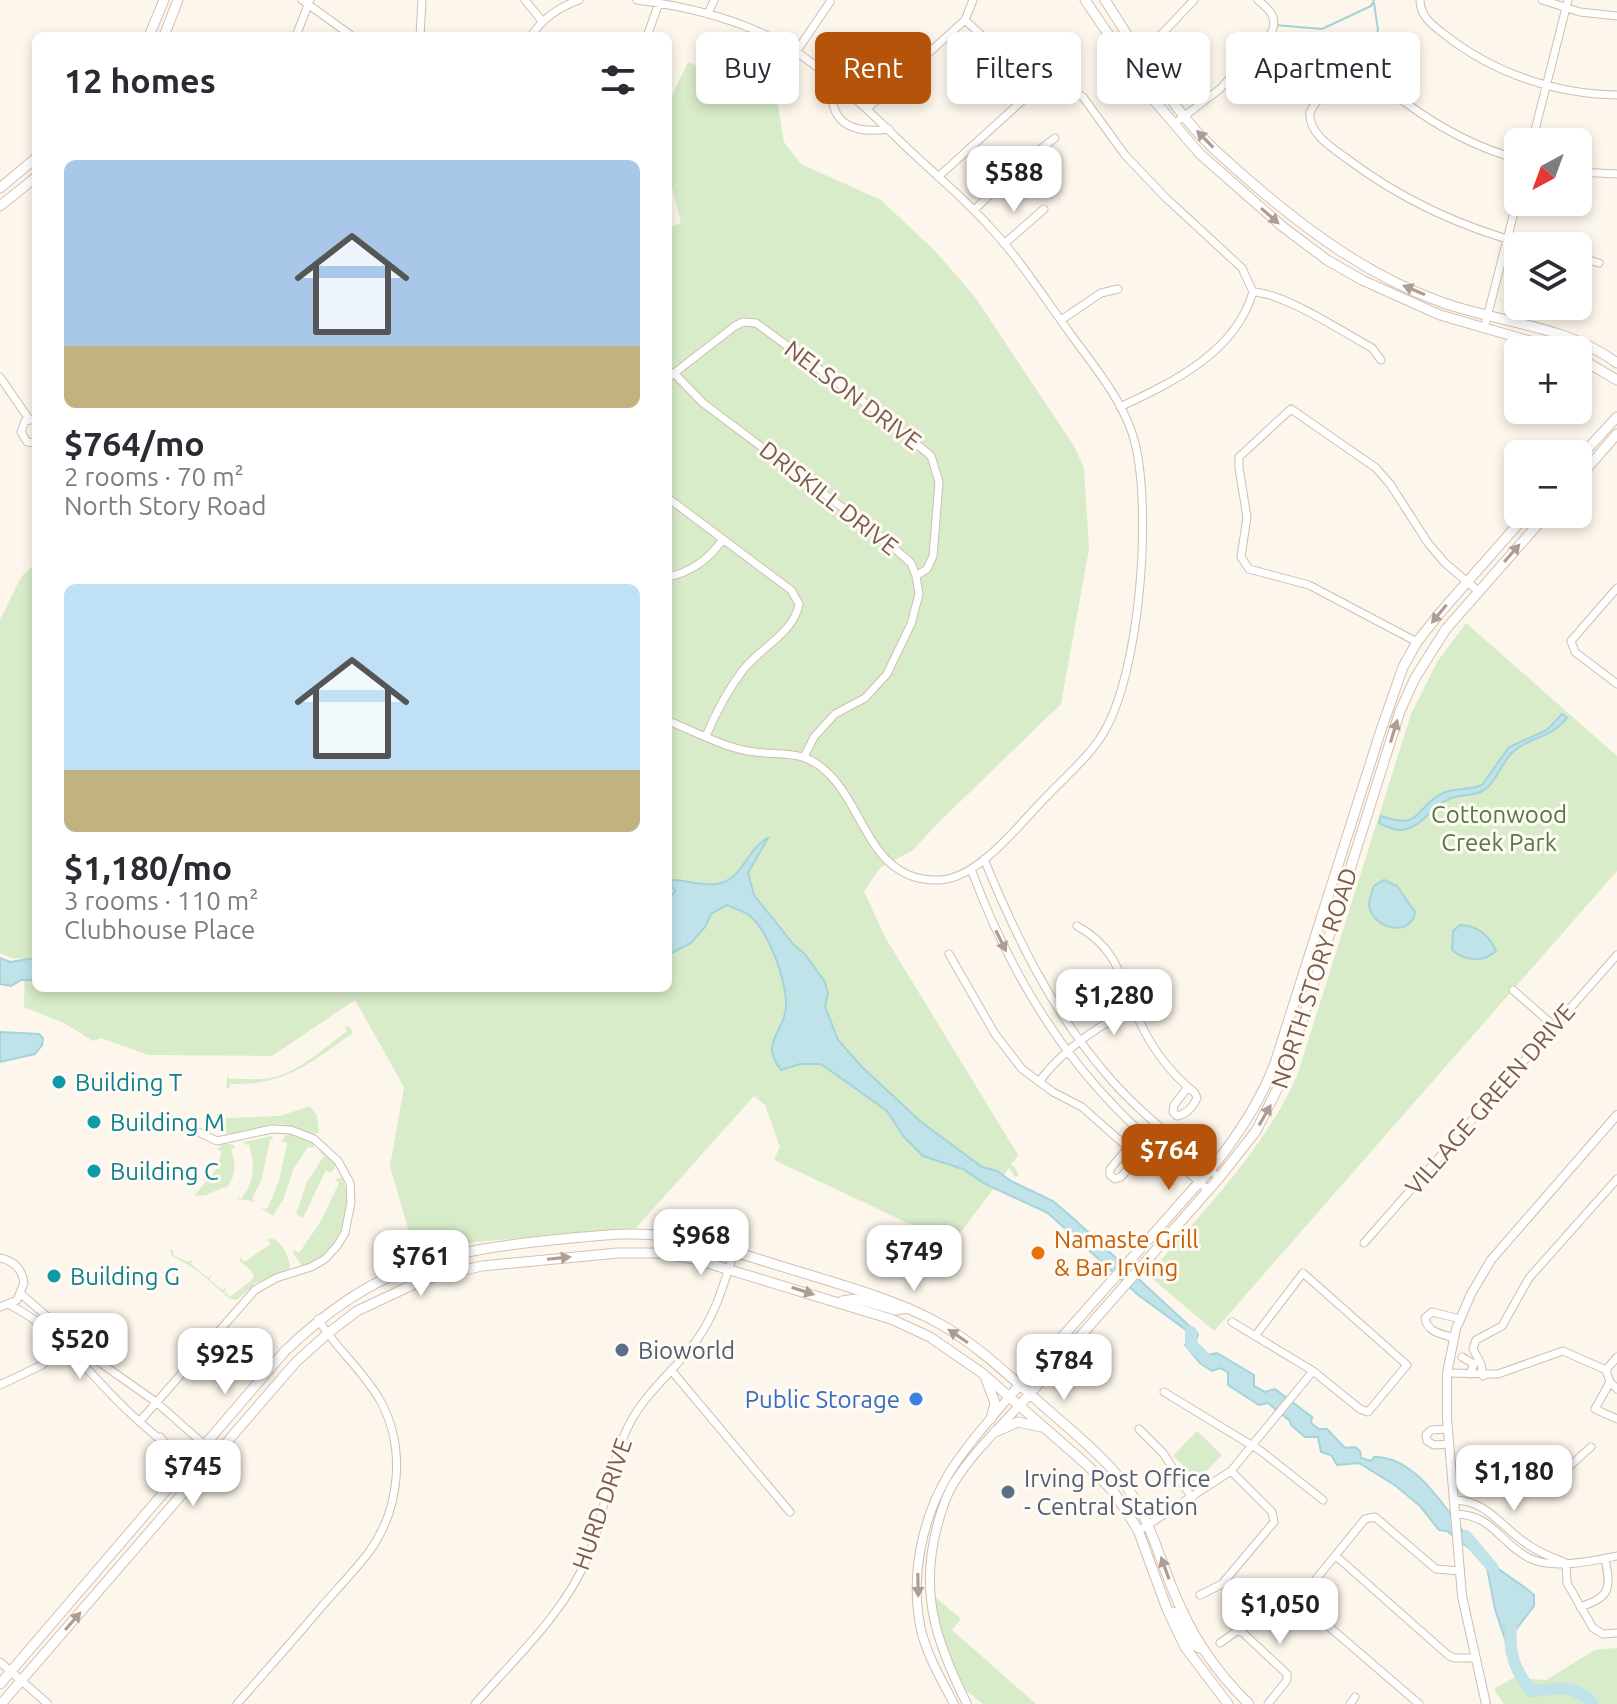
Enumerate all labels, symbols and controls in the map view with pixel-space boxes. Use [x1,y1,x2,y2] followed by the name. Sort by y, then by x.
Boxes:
[696,32,799,104] chip: Buy
[815,32,931,104] chip: Rent
[947,32,1081,104] chip: Filters
[1097,32,1210,104] chip: New
[1226,32,1420,104] chip: Apartment
[596,58,640,102] icon: filters
[64,61,216,99] text: 12 homes
[1504,128,1592,216] north arrow
[1504,128,1592,528] map controls
[1196,130,1214,149] one-way arrow
[967,146,1061,214] pin: $588
[985,157,1043,186] text: $588
[1260,207,1280,224] one-way arrow
[280,212,424,356] icon: home
[1504,232,1592,320] button: layers
[1402,284,1426,297] one-way arrow
[779,335,927,455] street label: NELSON DRIVE
[1504,336,1592,424] button: +
[64,424,205,462] text: $764/mo
[754,436,904,560] street label: DRISKILL DRIVE
[1504,440,1592,528] button: −
[64,462,244,491] text: 2 rooms · 70 m²
[64,491,267,520] text: North Story Road
[1503,543,1521,562] one-way arrow
[1431,604,1447,624] one-way arrow
[280,636,424,780] icon: home
[1389,719,1401,743] one-way arrow
[1431,801,1567,856] park label: Cottonwood Creek Park
[64,848,232,886] text: $1,180/mo
[1266,864,1362,1092] street label: NORTH STORY ROAD
[64,886,259,915] text: 3 rooms · 110 m²
[64,915,255,944] text: Clubhouse Place
[994,929,1008,952] one-way arrow
[1049,969,1179,1037] pin: $1,280
[1074,980,1154,1009] text: $1,280
[1400,998,1580,1200] street label: VILLAGE GREEN DRIVE
[75,1069,182,1096] place label: Building T
[50,1073,68,1091] marker: Building T
[1258,1104,1272,1126] one-way arrow
[110,1109,225,1136] place label: Building M
[85,1113,103,1131] marker: Building M
[1122,1124,1216,1192] pin: $764
[1140,1135,1198,1164] text: $764
[110,1158,219,1185] place label: Building C
[85,1162,103,1180] marker: Building C
[654,1209,748,1277] pin: $968
[672,1220,730,1249] text: $968
[867,1225,961,1293] pin: $749
[1054,1226,1198,1281] place label: Namaste Grill & Bar Irving
[374,1230,468,1298] pin: $761
[885,1236,943,1265] text: $749
[392,1241,450,1270] text: $761
[1029,1244,1047,1262] marker: Namaste Grill & Bar Irving
[547,1252,572,1265] one-way arrow
[70,1263,180,1290] place label: Building G
[45,1267,63,1285] marker: Building G
[792,1285,816,1298] one-way arrow
[33,1313,127,1381] pin: $520
[51,1324,109,1353] text: $520
[178,1328,272,1396] pin: $925
[948,1329,969,1344] one-way arrow
[1017,1334,1111,1402] pin: $784
[638,1337,735,1364] place label: Bioworld
[196,1339,254,1368] text: $925
[613,1341,631,1359] marker: Bioworld
[1035,1345,1093,1374] text: $784
[745,1386,900,1413] place label: Public Storage
[907,1390,925,1408] marker: Public Storage
[567,1435,637,1573] street label: HURD DRIVE
[146,1440,240,1508] pin: $745
[1449,1445,1579,1513] pin: $1,180
[164,1451,222,1480] text: $745
[1474,1456,1554,1485] text: $1,180
[1024,1465,1211,1520] place label: Irving Post Office - Central Station
[999,1483,1017,1501] marker: Irving Post Office - Central Station
[1158,1555,1171,1579] one-way arrow
[912,1573,924,1598] one-way arrow
[1215,1578,1345,1646] pin: $1,050
[1240,1589,1320,1618] text: $1,050
[64,1612,81,1632] one-way arrow

